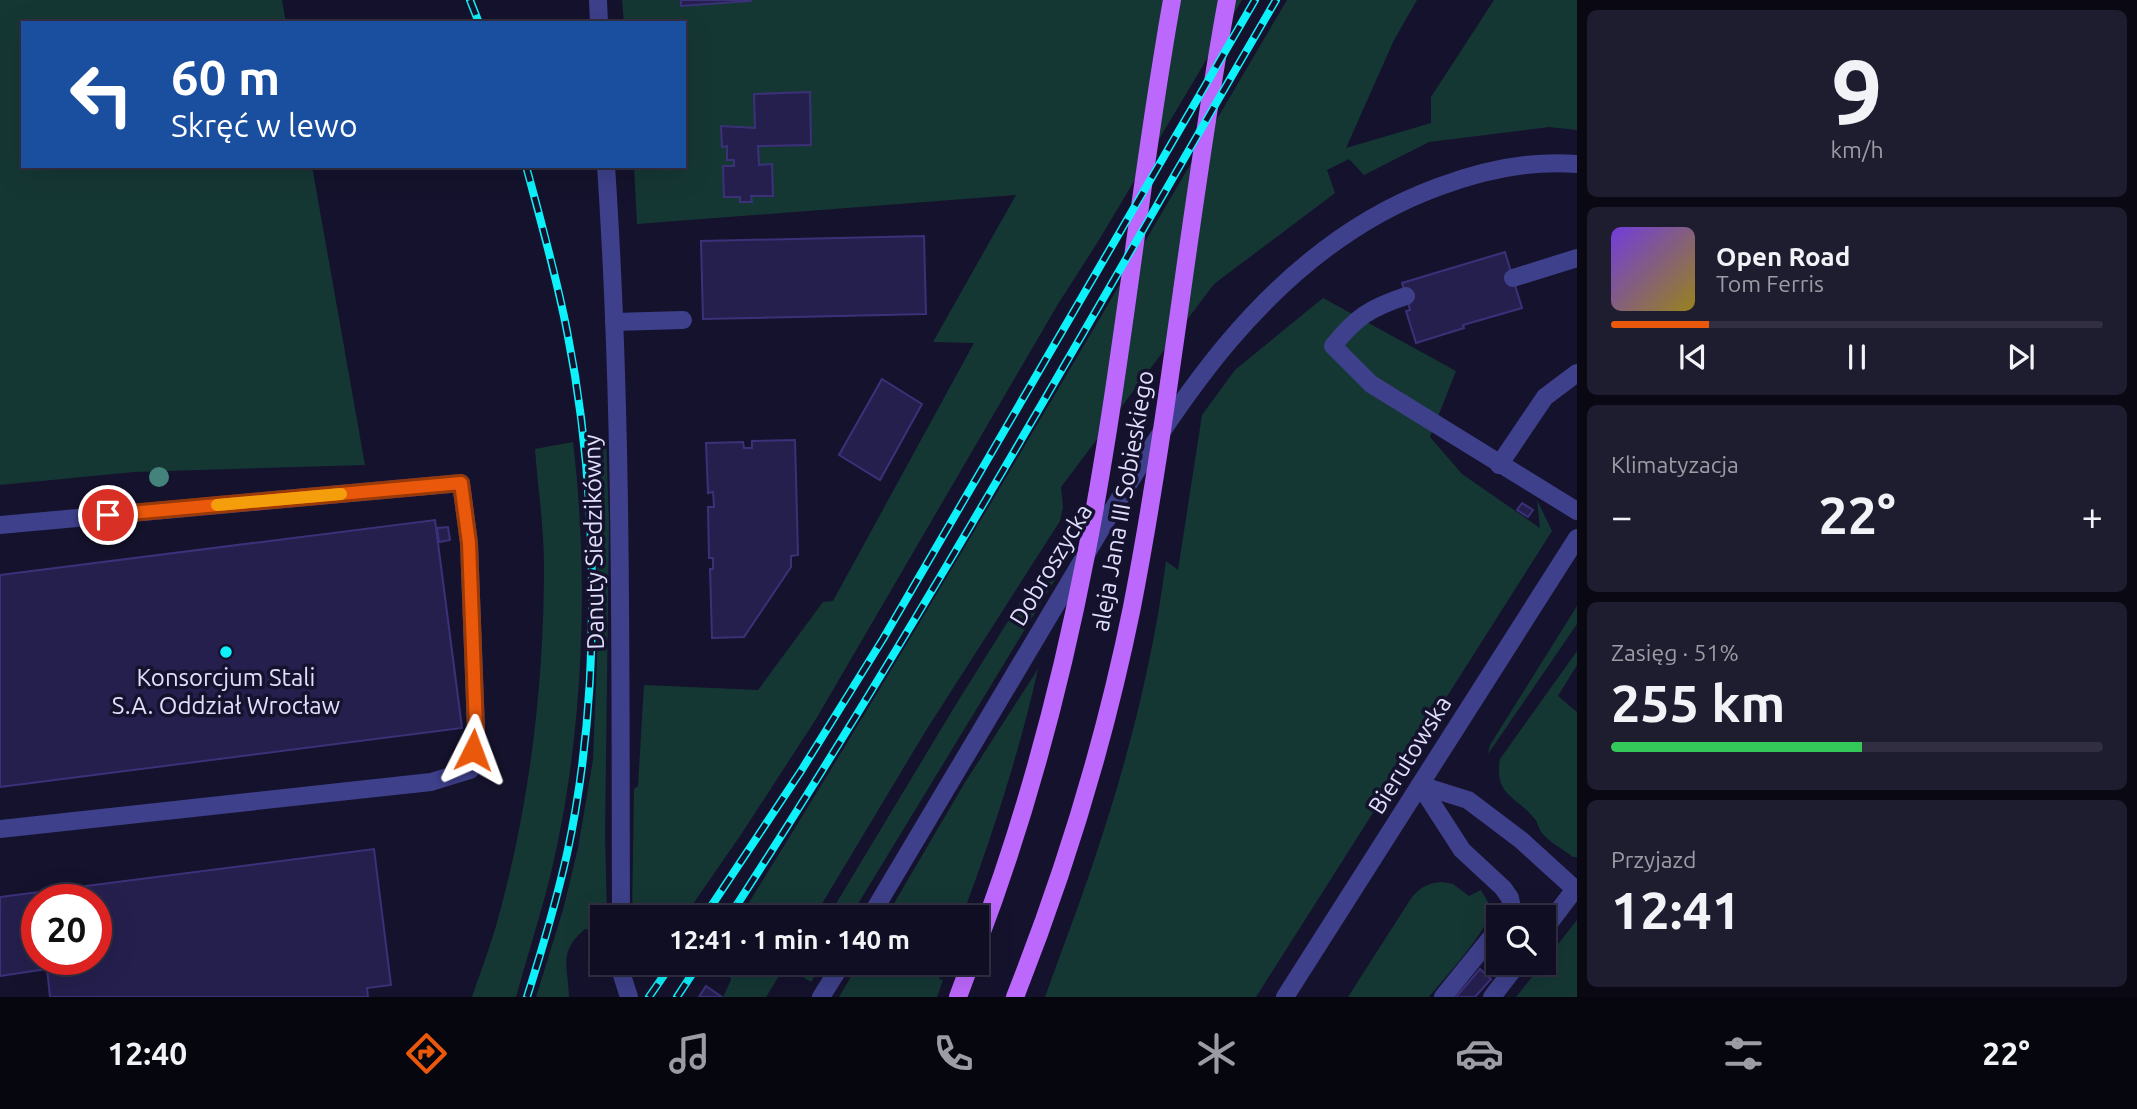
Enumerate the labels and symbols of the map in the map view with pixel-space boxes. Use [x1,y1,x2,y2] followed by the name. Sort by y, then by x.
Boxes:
[1086,368,1159,633] street label: aleja Jana III Sobieskiego
[578,434,609,650] street label: Danuty Siedzikówny
[78,485,138,545] pin
[1004,499,1097,630] street label: Dobroszycka
[218,644,234,660] marker: Konsorcjum Stali S.A. Oddział Wrocław
[112,664,341,719] place label: Konsorcjum Stali S.A. Oddział Wrocław
[1363,691,1457,819] street label: Bierutowska
[436,713,510,787] position arrow
[21,884,112,975] speed limit sign: 20

